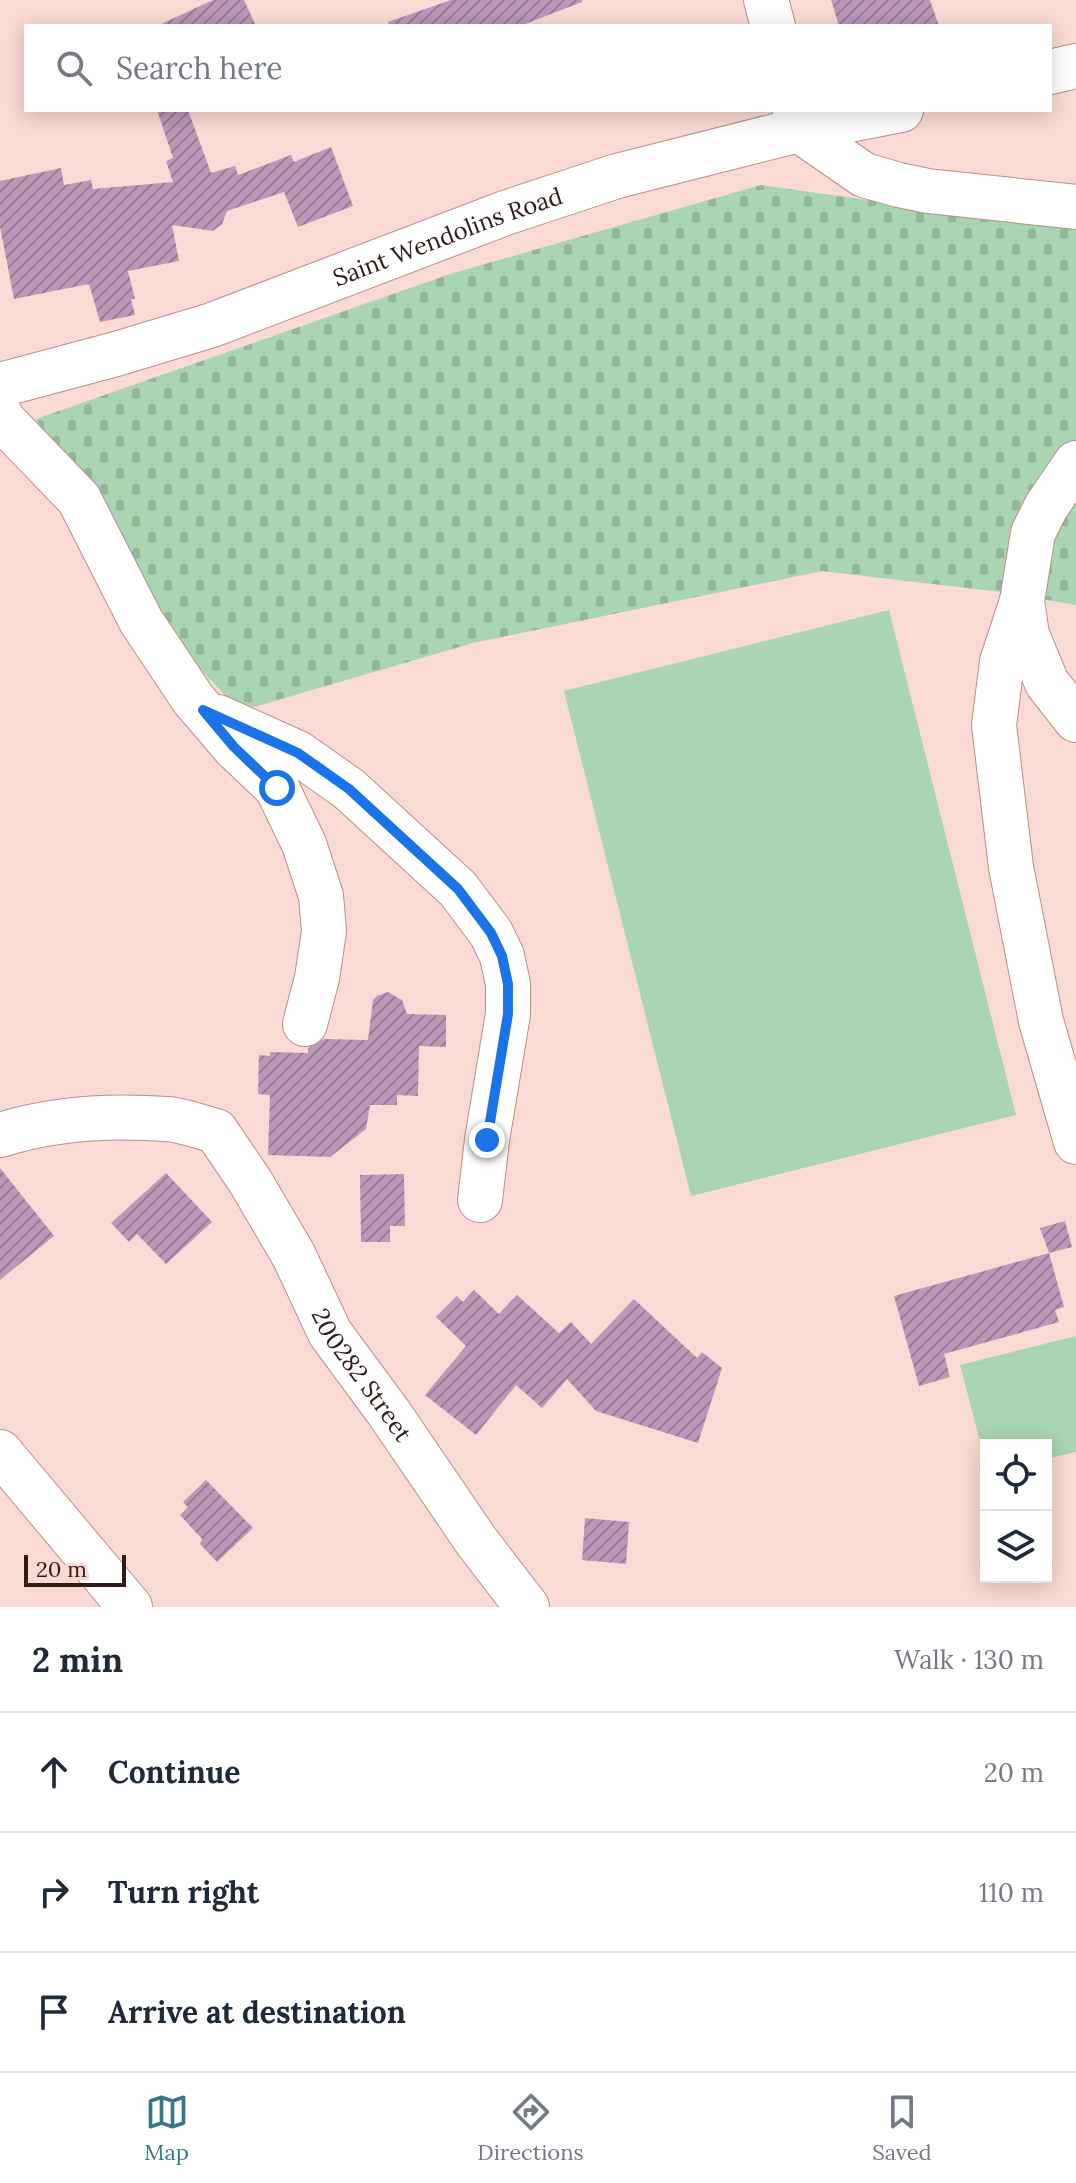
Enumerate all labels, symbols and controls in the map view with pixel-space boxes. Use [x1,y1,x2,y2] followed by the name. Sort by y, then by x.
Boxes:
[24,24,1052,112] search box
[52,46,96,90] icon: search
[116,49,283,87] text: Search here
[328,180,566,293] street label: Saint Wendolins Road
[259,770,295,806] route start
[469,1122,505,1158] route end
[305,1303,420,1448] street label: 200282 Street
[980,1439,1052,1583] map controls
[980,1439,1052,1511] button: locate
[980,1511,1052,1583] button: layers
[24,1551,126,1587] scale bar
[36,1555,87,1583] text: 20 m
[32,1638,123,1681] text: 2 min
[894,1643,1044,1676] text: Walk · 130 m
[32,1750,76,1794] icon: ahead
[108,1753,240,1791] text: Continue
[984,1756,1044,1789] text: 20 m
[32,1870,76,1914] icon: right
[108,1873,259,1911] text: Turn right
[979,1876,1044,1909] text: 110 m
[32,1990,76,2034] icon: arrive
[108,1993,406,2031] text: Arrive at destination
[144,2090,189,2166] tab: Map
[477,2090,584,2166] tab: Directions
[872,2090,932,2166] tab: Saved

